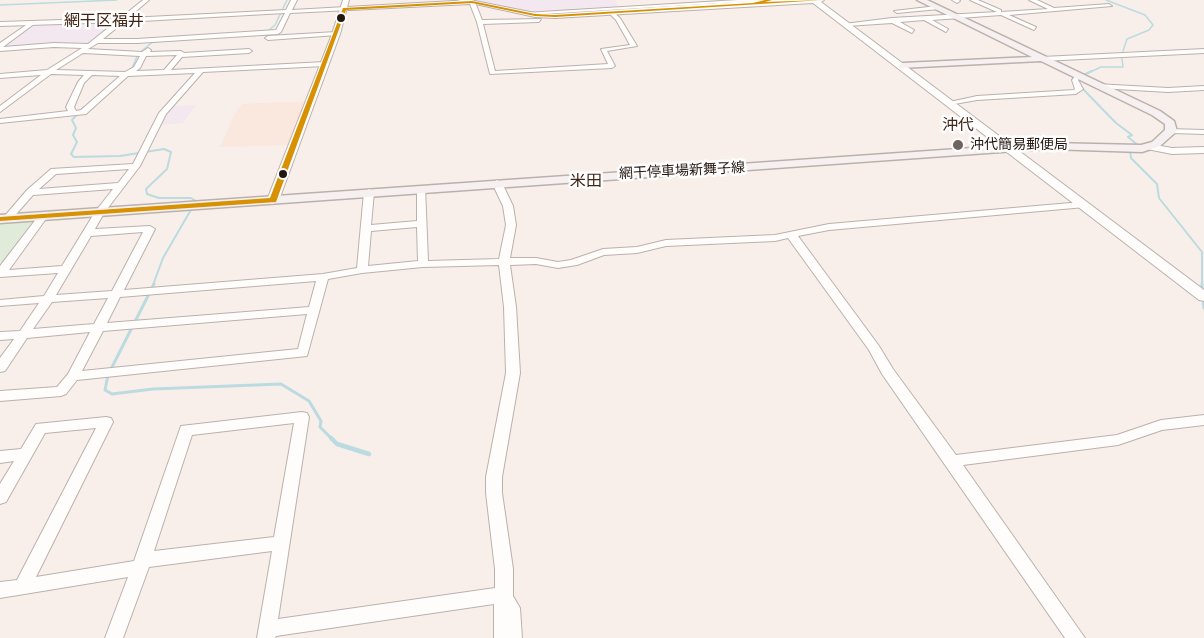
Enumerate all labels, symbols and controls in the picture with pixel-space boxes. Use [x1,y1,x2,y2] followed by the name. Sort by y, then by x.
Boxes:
[64,11,144,31] district label: 網干区福井
[335,12,347,24] unlabelled marker
[942,115,974,135] district label: 沖代
[970,137,1068,153] place label: 沖代簡易郵便局
[951,138,965,152] marker: 沖代簡易郵便局
[619,159,745,183] street label: 網干停車場新舞子線
[277,168,289,180] unlabelled marker
[570,171,602,191] district label: 米田

